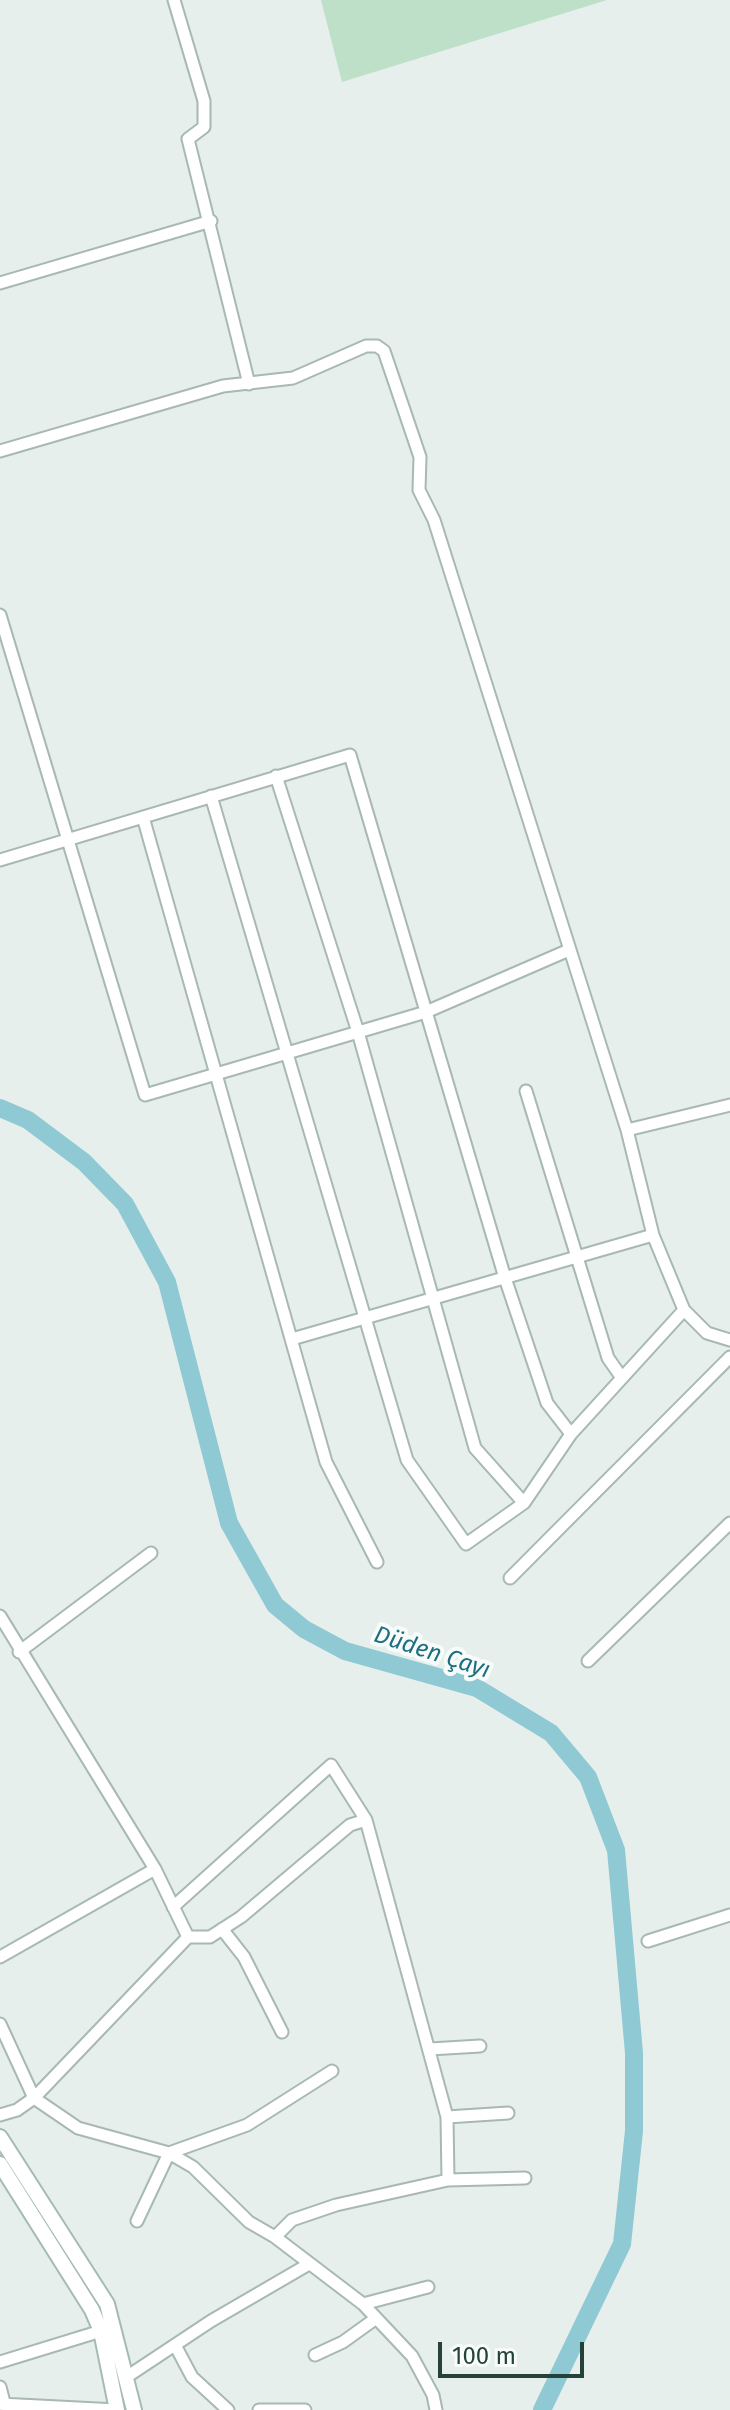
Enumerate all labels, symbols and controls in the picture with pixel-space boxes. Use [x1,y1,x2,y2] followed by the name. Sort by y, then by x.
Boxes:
[370,1621,494,1685] water label: Düden Çayı
[442,2326,588,2376] scale bar
[452,2342,516,2370] text: 100 m

